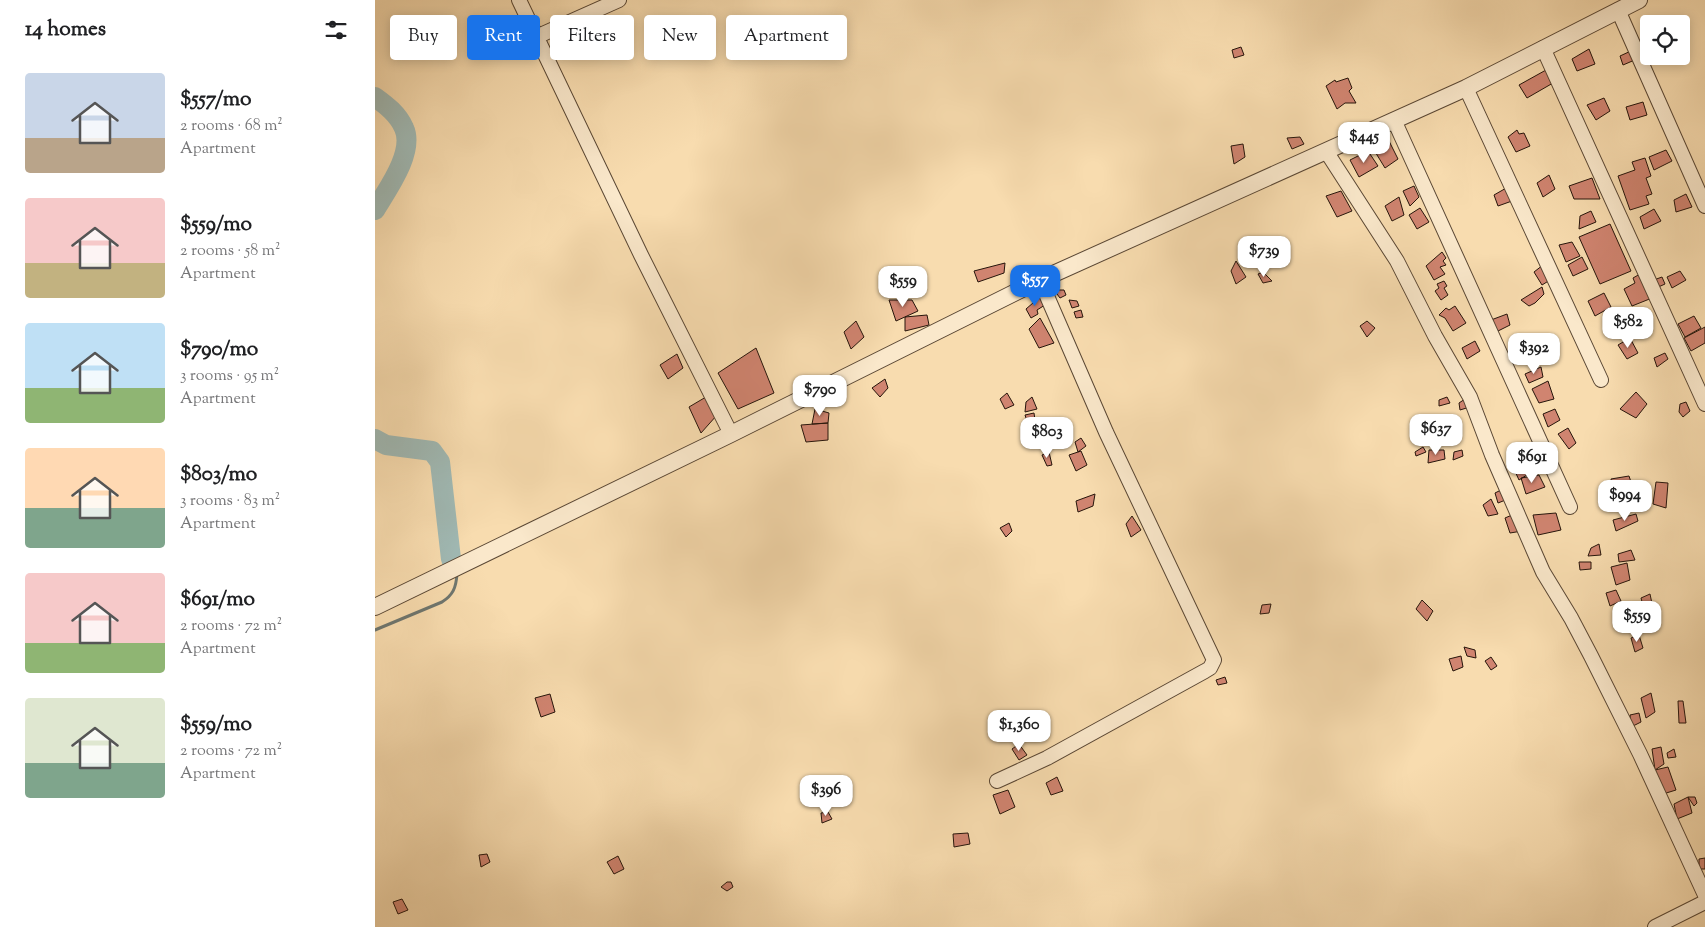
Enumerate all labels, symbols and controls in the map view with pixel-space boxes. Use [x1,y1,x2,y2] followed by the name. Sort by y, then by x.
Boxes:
[25,15,106,45] text: 14 homes
[390,15,457,60] chip: Buy
[467,15,540,60] chip: Rent
[550,15,634,60] chip: Filters
[644,15,716,60] chip: New
[726,15,847,60] chip: Apartment
[1640,15,1690,65] map controls
[1640,15,1690,65] button: locate
[322,16,350,44] icon: filters
[180,85,251,115] text: $557/mo
[65,93,125,153] icon: home
[180,115,283,138] text: 2 rooms · 68 m²
[1334,121,1394,164] pin: $445
[1349,126,1379,149] text: $445
[180,138,256,161] text: Apartment
[180,210,252,240] text: $559/mo
[65,218,125,278] icon: home
[1234,236,1294,278] pin: $739
[180,240,280,263] text: 2 rooms · 58 m²
[1249,240,1279,263] text: $739
[180,263,256,286] text: Apartment
[1005,264,1065,307] pin: $557
[873,266,933,308] pin: $559
[1021,269,1049,292] text: $557
[889,270,917,293] text: $559
[1598,306,1658,349] pin: $582
[1613,311,1643,334] text: $582
[1504,332,1564,375] pin: $392
[180,335,258,365] text: $790/mo
[1519,337,1549,360] text: $392
[65,343,125,403] icon: home
[180,365,279,388] text: 3 rooms · 95 m²
[790,374,850,417] pin: $790
[804,379,836,402] text: $790
[180,388,256,411] text: Apartment
[1406,414,1466,456] pin: $637
[1017,416,1077,459] pin: $803
[1421,418,1451,441] text: $637
[1031,421,1063,444] text: $803
[1502,442,1562,484] pin: $691
[1517,446,1547,469] text: $691
[180,460,257,490] text: $803/mo
[65,468,125,528] icon: home
[1595,480,1655,522] pin: $994
[1609,484,1641,507] text: $994
[180,490,280,513] text: 3 rooms · 83 m²
[180,513,256,536] text: Apartment
[180,585,255,615] text: $691/mo
[65,593,125,653] icon: home
[1607,600,1667,643] pin: $559
[1623,605,1651,628] text: $559
[180,615,282,638] text: 2 rooms · 72 m²
[180,638,256,661] text: Apartment
[180,710,252,740] text: $559/mo
[978,710,1060,752] pin: $1,360
[999,714,1039,737] text: $1,360
[65,718,125,778] icon: home
[180,740,282,763] text: 2 rooms · 72 m²
[180,763,256,786] text: Apartment
[796,774,856,817] pin: $396
[811,779,841,802] text: $396

